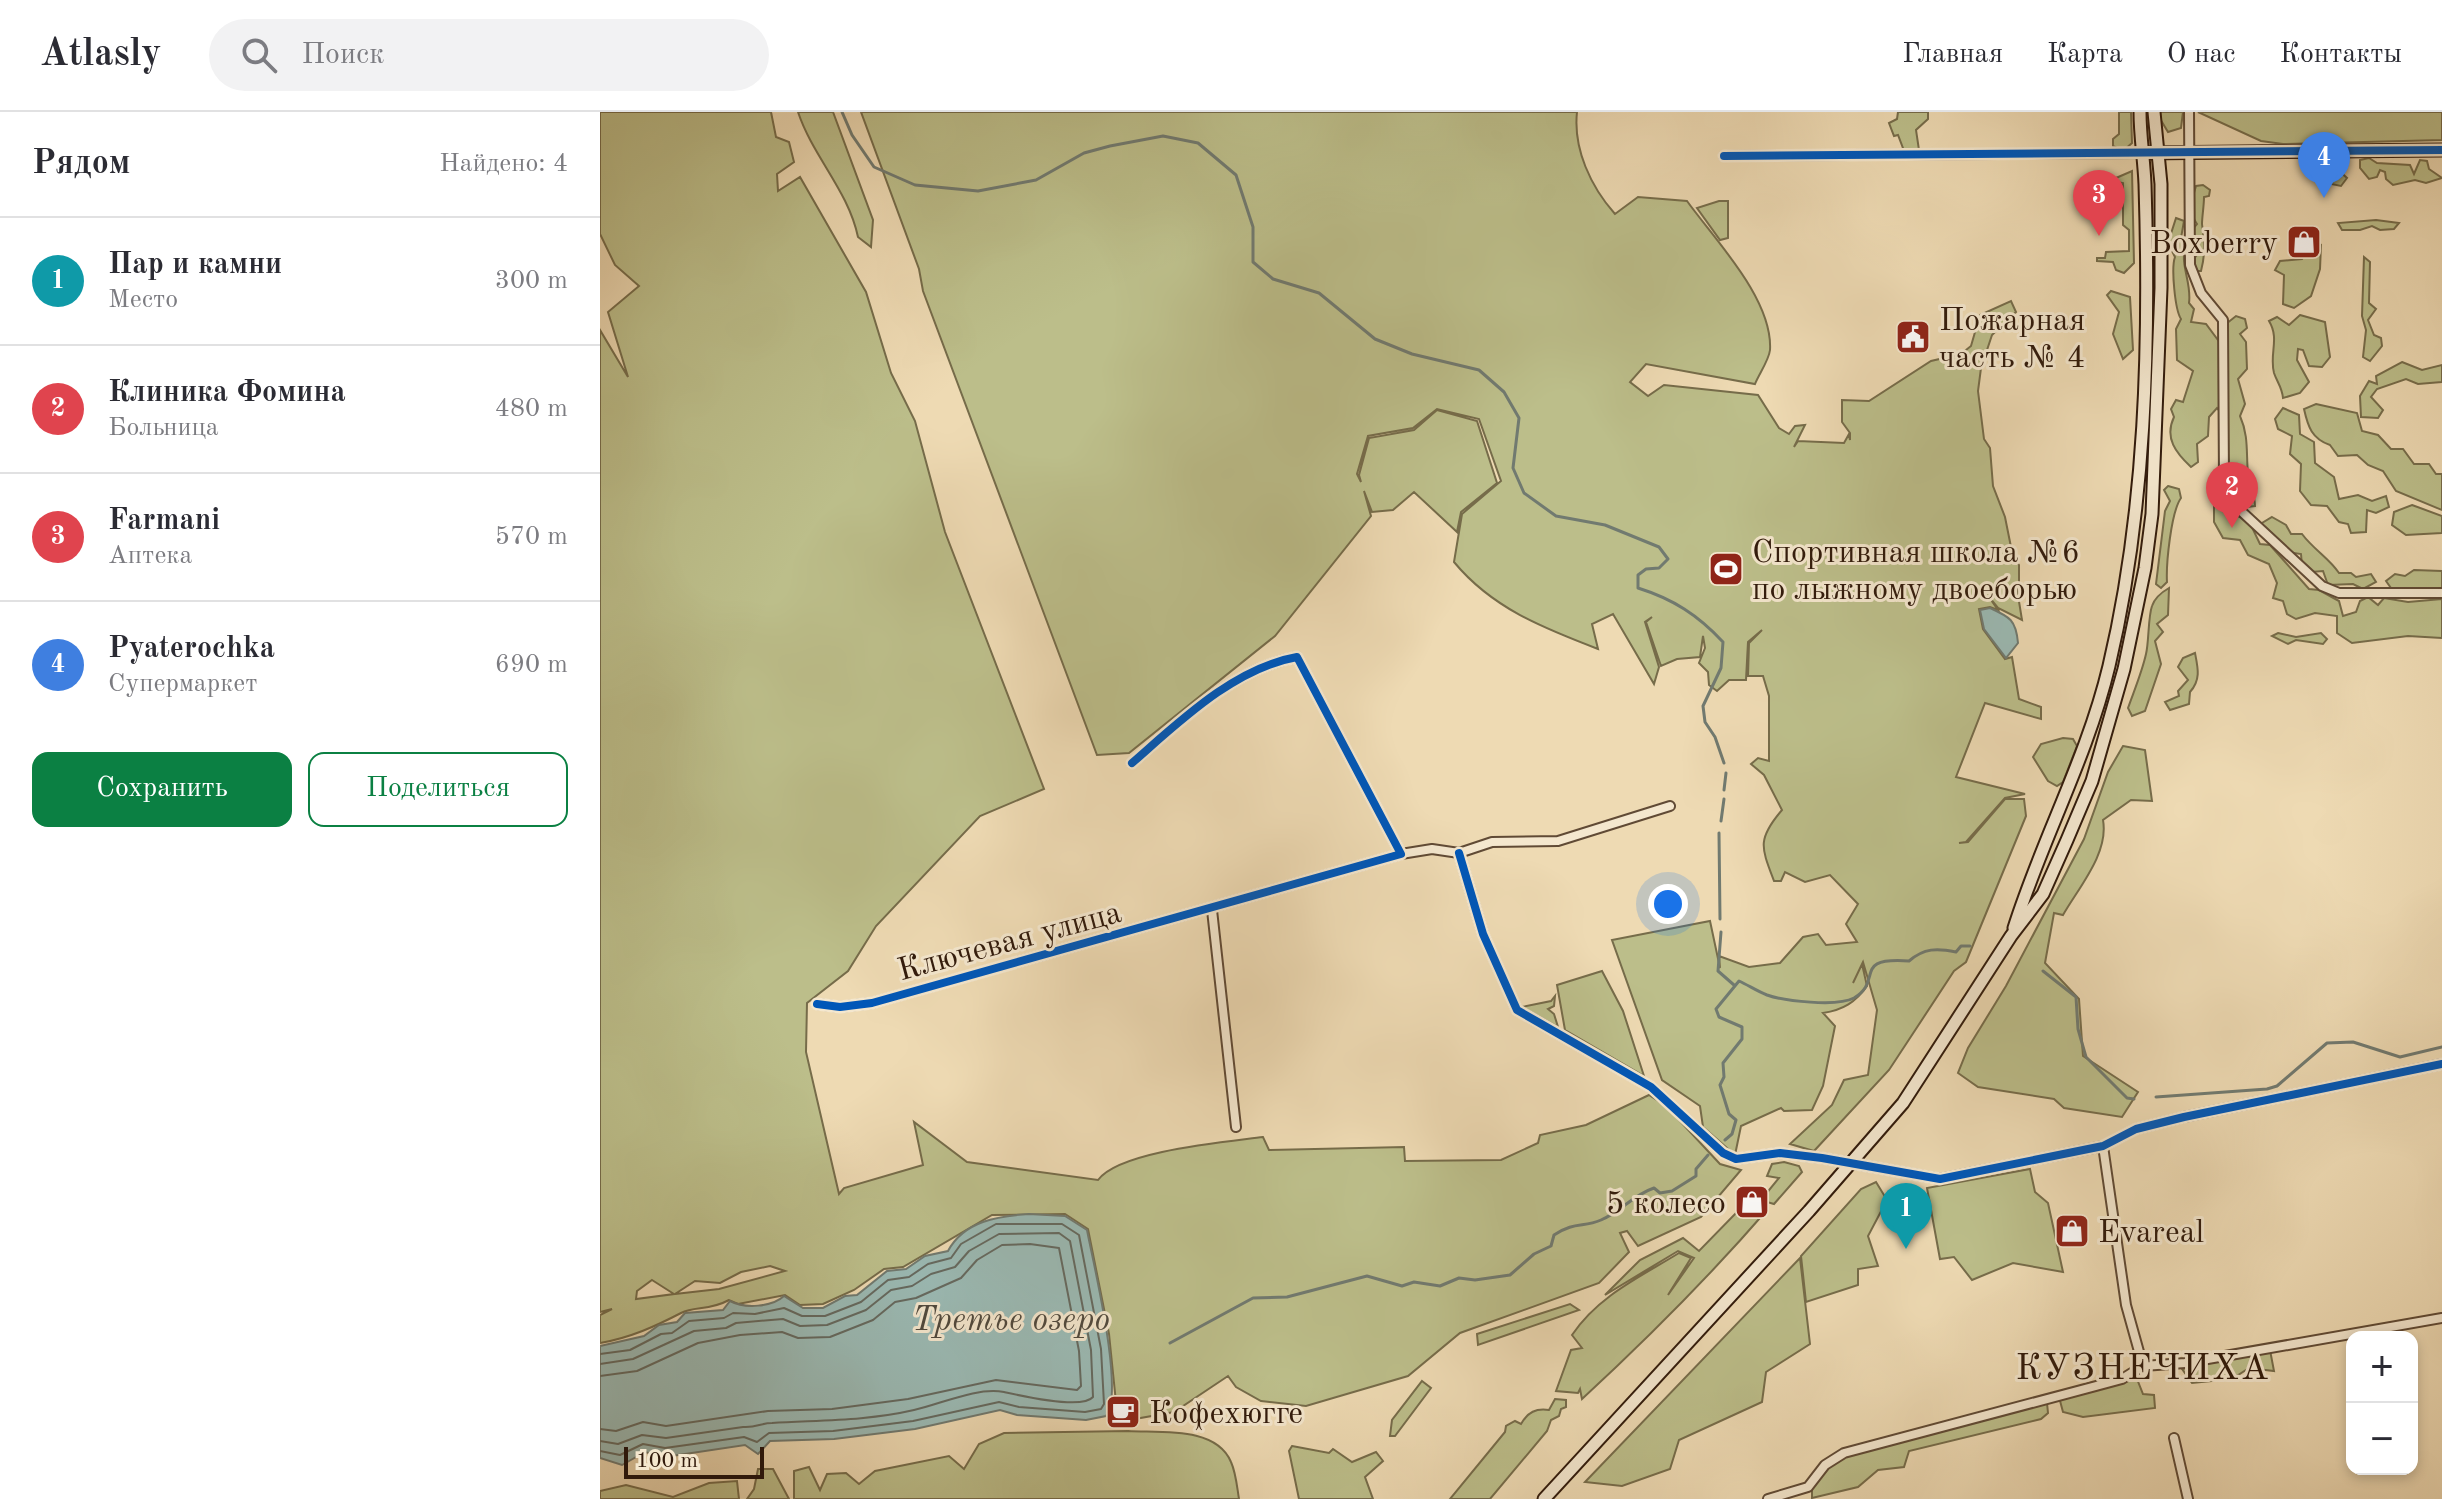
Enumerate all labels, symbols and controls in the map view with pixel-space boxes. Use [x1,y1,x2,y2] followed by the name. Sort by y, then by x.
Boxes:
[209,19,769,91] search box
[237,33,281,77] icon: search
[40,36,161,74] text: Atlasly
[301,40,384,70] text: Поиск
[1902,41,2003,69] text: Главная
[2047,41,2123,69] text: Карта
[2167,41,2236,69] text: О нас
[2280,41,2402,69] text: Контакты
[2298,132,2350,198] pin: 4
[32,147,131,181] text: Рядом
[439,151,568,177] text: Найдено: 4
[2073,170,2125,236] pin: 3
[2285,223,2323,261] shop icon: Boxberry
[2150,229,2278,261] place label: Boxberry
[108,250,282,280] text: Пар и камни
[50,268,66,294] text: 1
[495,268,568,294] text: 300 m
[108,287,178,313] text: Место
[1939,306,2085,375] place label: Пожарная часть № 4
[1894,318,1932,356] public building icon: Пожарная часть № 4
[108,378,346,408] text: Клиника Фомина
[50,396,66,422] text: 2
[495,396,568,422] text: 480 m
[108,415,219,441] text: Больница
[2206,462,2258,528] pin: 2
[108,506,220,536] text: Farmani
[50,524,66,550] text: 3
[495,524,568,550] text: 570 m
[1752,538,2080,607] place label: Спортивная школа №6 по лыжному двоеборью
[108,543,192,569] text: Аптека
[1707,550,1745,588] sports icon: Спортивная школа №6 по лыжному двоеборью
[108,634,275,664] text: Pyaterochka
[50,652,66,678] text: 4
[495,652,568,678] text: 690 m
[108,671,257,697] text: Супермаркет
[32,752,292,827] button: Сохранить
[308,752,568,827] button: Поделиться
[1648,884,1688,924] your location
[895,898,1125,988] street label: Ключевая улица
[1733,1183,1771,1221] shop icon: 5 колесо
[1880,1183,1932,1249] pin: 1
[1606,1189,1726,1221] place label: 5 колесо
[2053,1212,2091,1250] shop icon: Evareal
[2098,1218,2204,1250] place label: Evareal
[912,1304,1110,1338] water label: Третье озеро
[2346,1331,2418,1475] map controls
[2346,1331,2418,1403] button: +
[2015,1352,2271,1388] district label: КУЗНЕЧИХА
[1104,1393,1142,1431] cafe icon: Кофехюгге
[1149,1399,1303,1431] place label: Кофехюгге
[2346,1403,2418,1475] button: −
[624,1443,764,1479] scale bar
[636,1450,698,1472] text: 100 m

